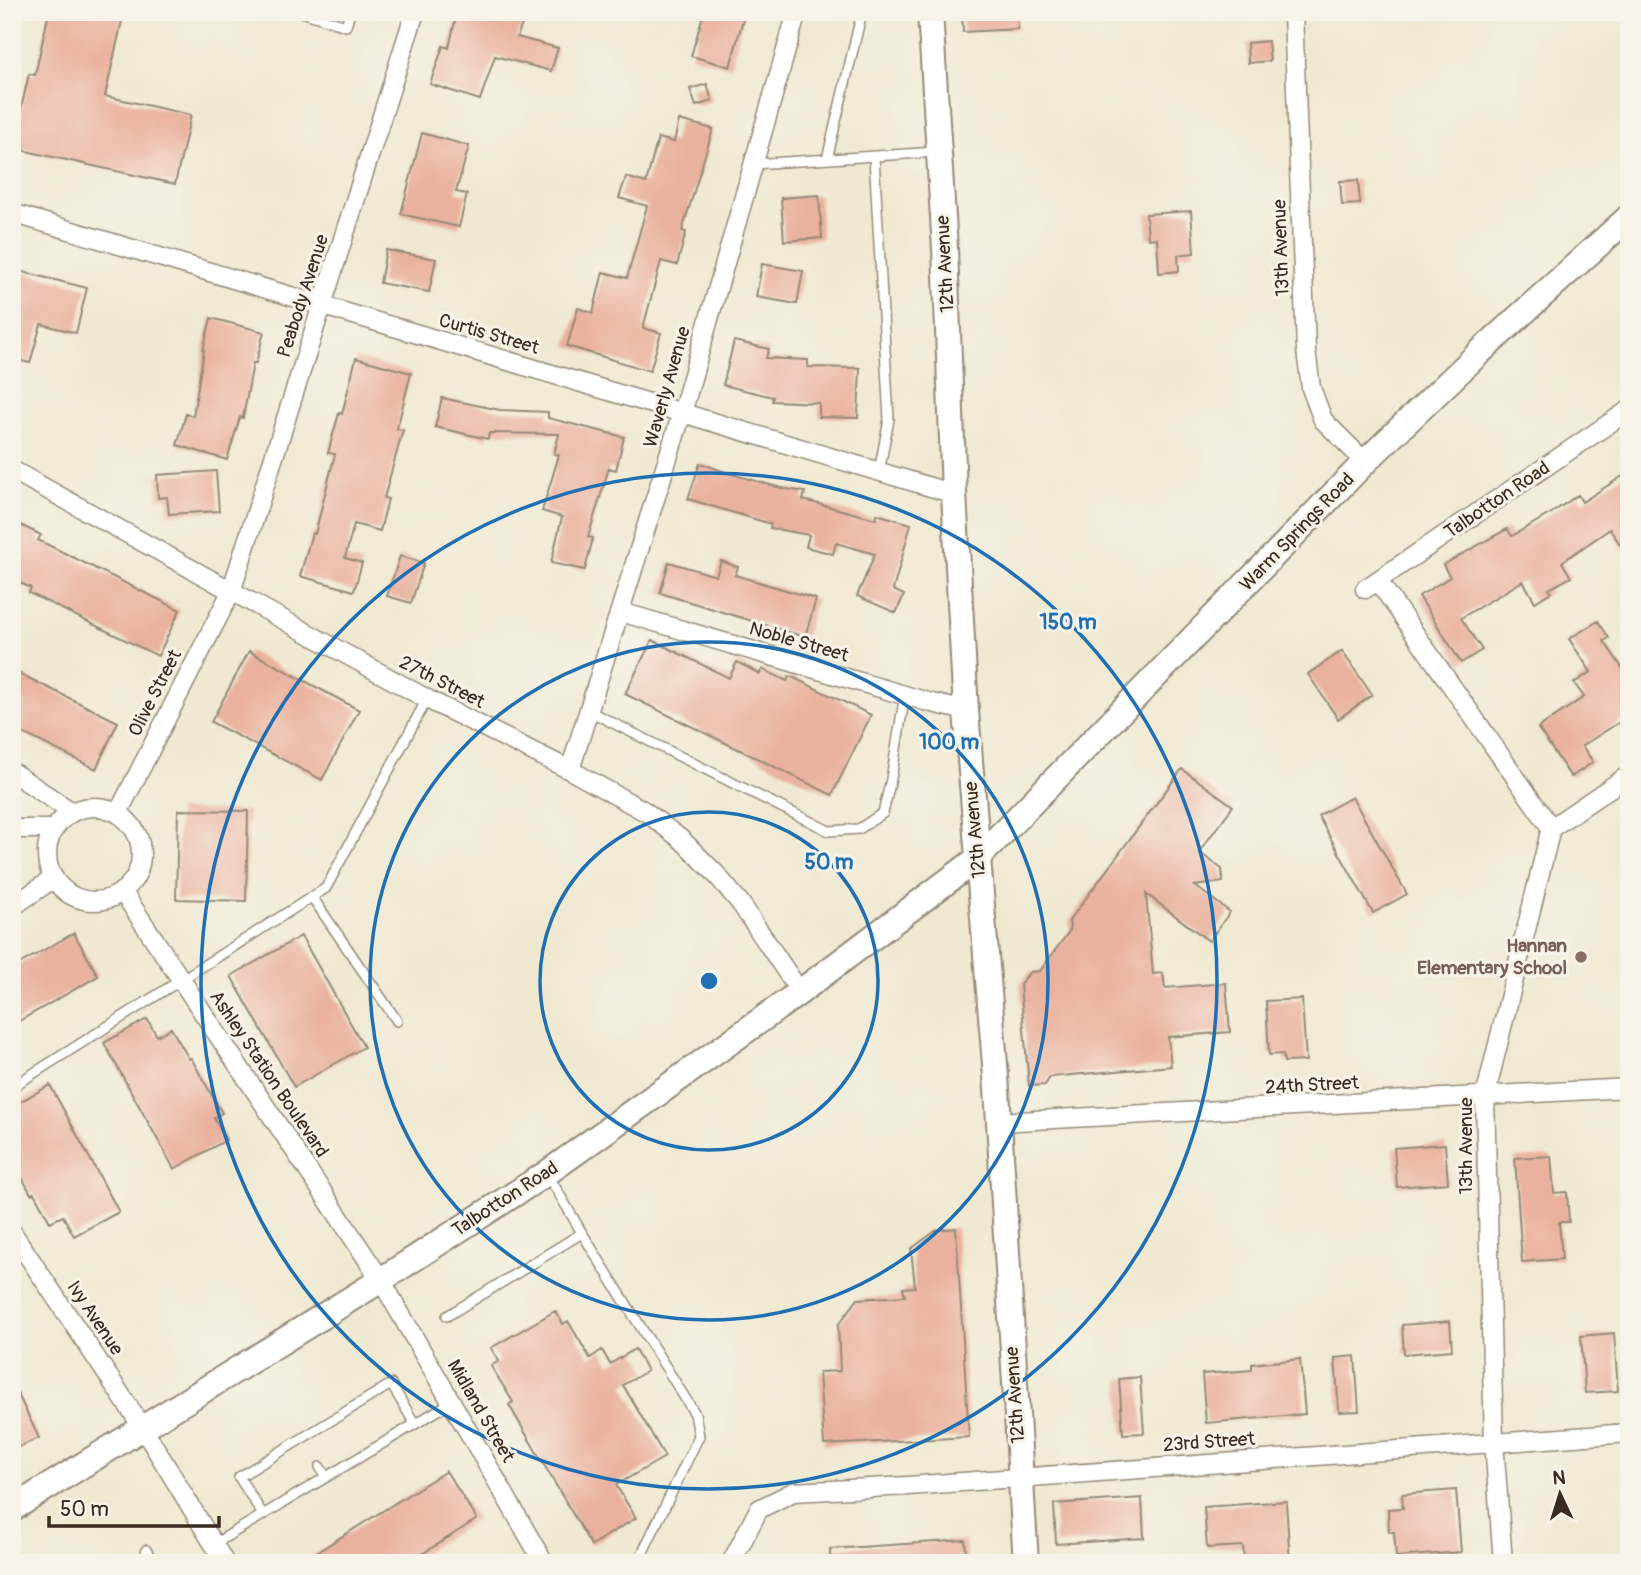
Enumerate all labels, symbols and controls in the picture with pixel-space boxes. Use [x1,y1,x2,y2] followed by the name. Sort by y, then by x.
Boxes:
[1267,198,1295,297] street label: 13th Avenue
[930,214,960,313] street label: 12th Avenue
[272,231,334,361] street label: Peabody Avenue
[436,308,542,360] street label: Curtis Street
[638,323,696,450] street label: Waverly Avenue
[1440,456,1554,544] street label: Talbotton Road
[1234,468,1360,596] street label: Warm Springs Road
[1039,609,1097,636] text: 150 m
[747,616,852,668] street label: Noble Street
[123,645,187,740] street label: Olive Street
[395,650,489,714] street label: 27th Street
[919,729,979,756] text: 100 m
[959,780,991,879] street label: 12th Avenue
[805,849,854,876] text: 50 m
[1417,934,1567,980] place label: Hannan Elementary School
[1573,949,1589,965] marker: Hannan Elementary School
[697,969,721,993] centre of rings
[204,986,334,1162] street label: Ashley Station Boulevard
[1264,1071,1360,1099] street label: 24th Street
[1454,1097,1478,1195] street label: 13th Avenue
[447,1156,563,1242] street label: Talbotton Road
[61,1276,129,1360] street label: Ivy Avenue
[1000,1345,1030,1444] street label: 12th Avenue
[442,1355,520,1467] street label: Midland Street
[1162,1427,1256,1457] street label: 23rd Street
[1526,1460,1596,1530] north arrow
[1552,1466,1566,1490] text: N
[49,1484,219,1528] scale bar
[60,1496,109,1523] text: 50 m

